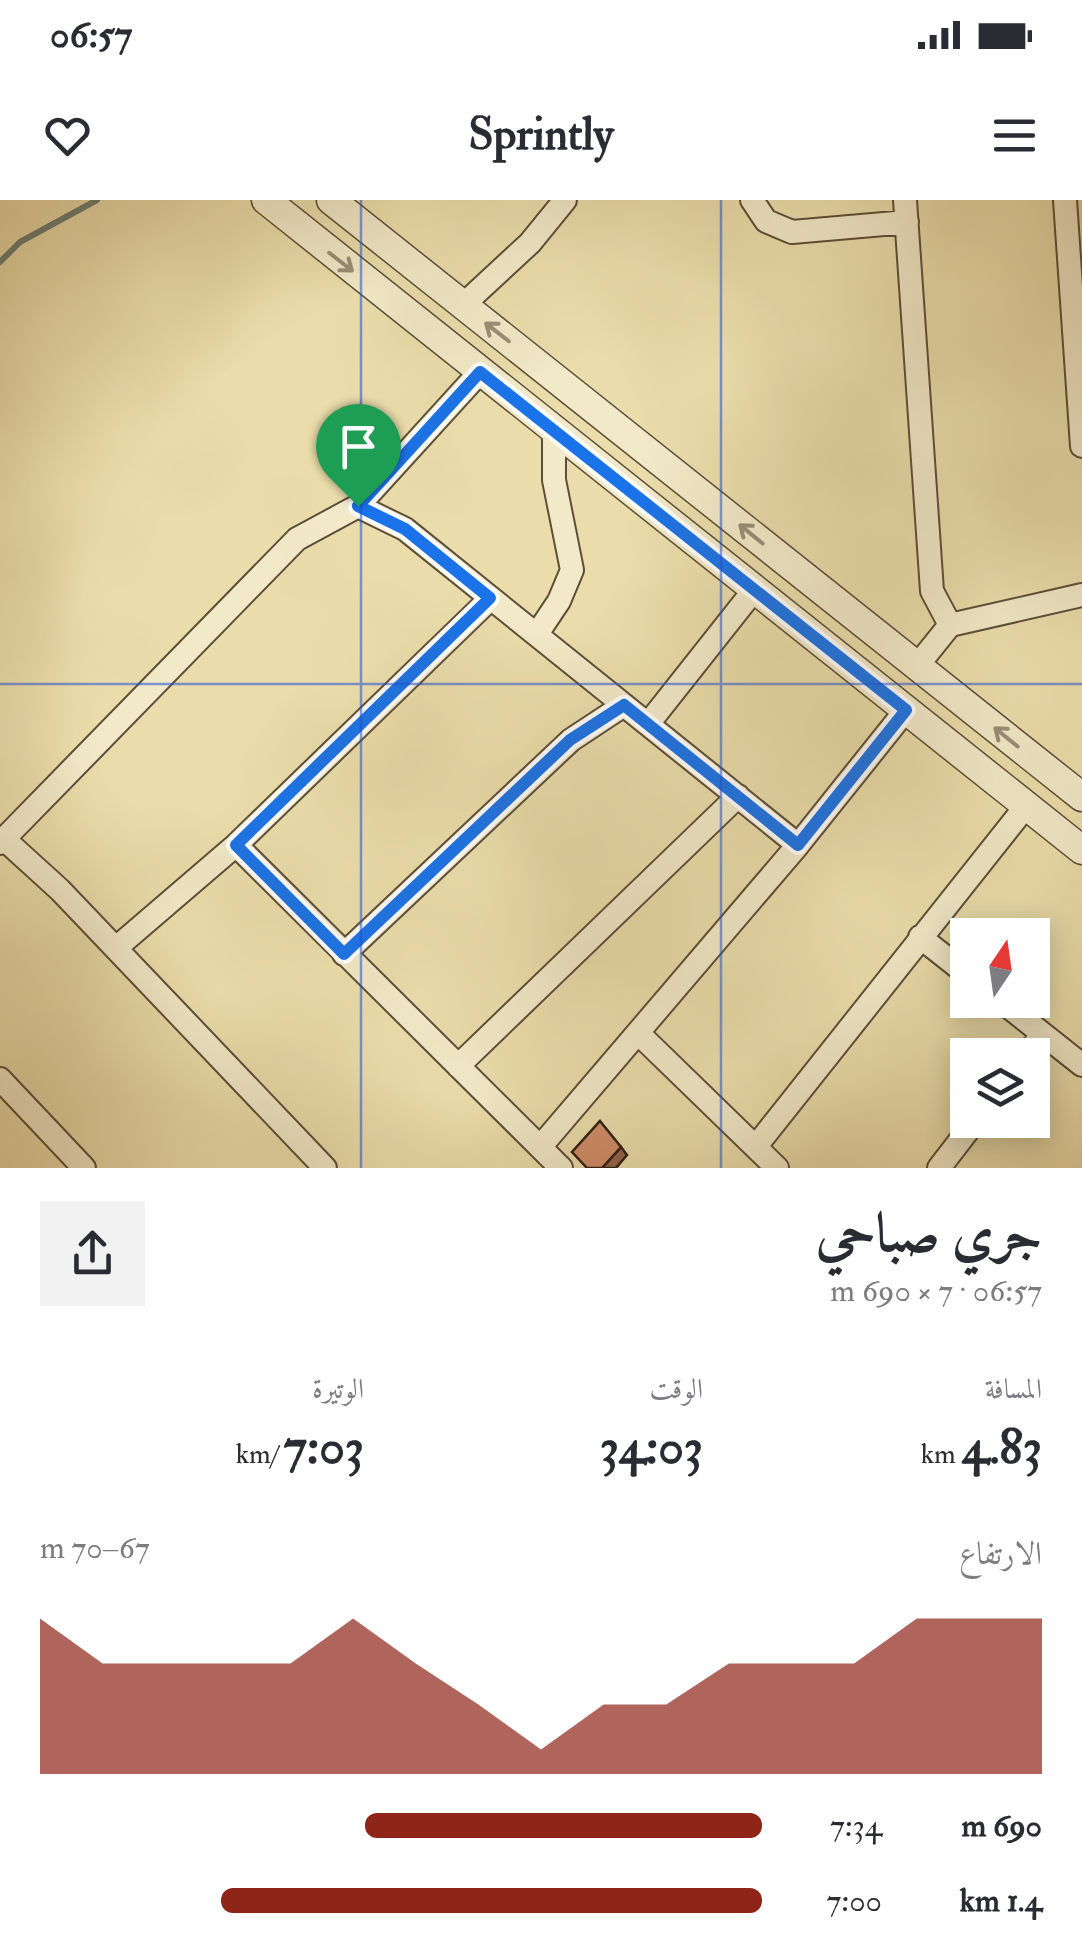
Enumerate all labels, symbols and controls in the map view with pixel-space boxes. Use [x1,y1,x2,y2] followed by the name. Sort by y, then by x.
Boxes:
[50,11,132,59] text: 06:57
[468,107,614,163] text: Sprintly
[40,108,95,163] icon: heart
[987,108,1042,163] icon: menu
[327,252,354,273] one-way arrow
[484,322,511,343] one-way arrow
[316,404,401,507] pin
[331,419,386,474] icon: arrive
[739,523,765,545] one-way arrow
[993,726,1019,748] one-way arrow
[950,918,1050,1018] north arrow
[950,918,1050,1138] map controls
[950,1038,1050,1138] button: layers
[816,1199,1042,1268] text: جري صباحي
[40,1201,145,1306] button: share
[830,1271,1042,1311] text: 06:57 · 7 × 690 m
[312,1372,364,1407] text: الوتيرة
[649,1372,703,1407] text: الوقت
[985,1372,1042,1407] text: المسافة
[284,1416,364,1479] text: 7:03
[600,1416,703,1479] text: 34:03
[962,1416,1042,1479] text: 4.83
[236,1437,284,1472] text: /km
[921,1437,962,1472] text: km
[40,1528,150,1568] text: 67–70 m
[959,1534,1042,1574] text: الارتفاع
[830,1806,882,1846] text: 7:34
[962,1806,1042,1846] text: 690 m
[827,1881,882,1921] text: 7:00
[960,1881,1042,1921] text: 1.4 km

